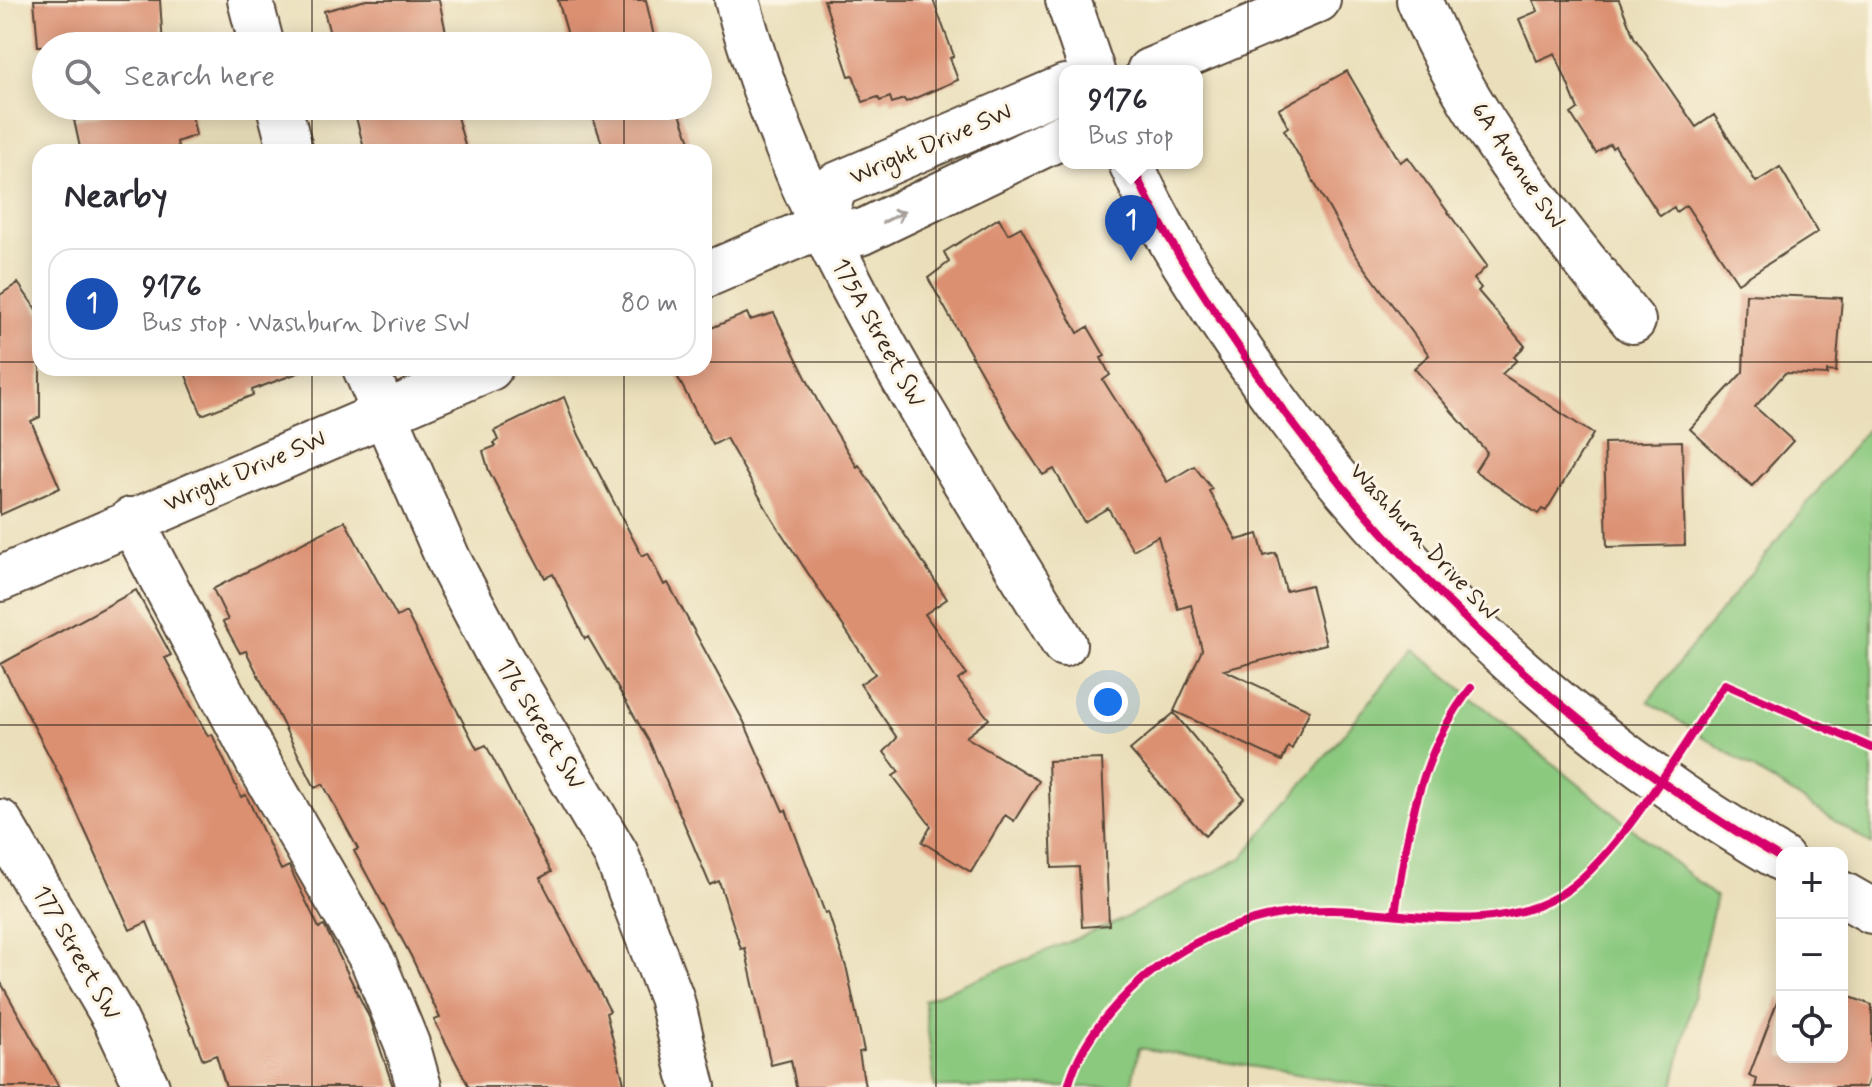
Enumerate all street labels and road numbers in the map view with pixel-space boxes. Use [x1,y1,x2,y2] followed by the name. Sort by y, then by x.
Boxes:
[845,97,1017,195] street label: Wright Drive SW
[1463,97,1571,235] street label: 6A Avenue SW
[824,253,932,413] street label: 175A Street SW
[159,424,331,522] street label: Wright Drive SW
[1342,457,1504,627] street label: Washburn Drive SW
[489,653,591,795] street label: 176 Street SW
[25,880,127,1026] street label: 177 Street SW

